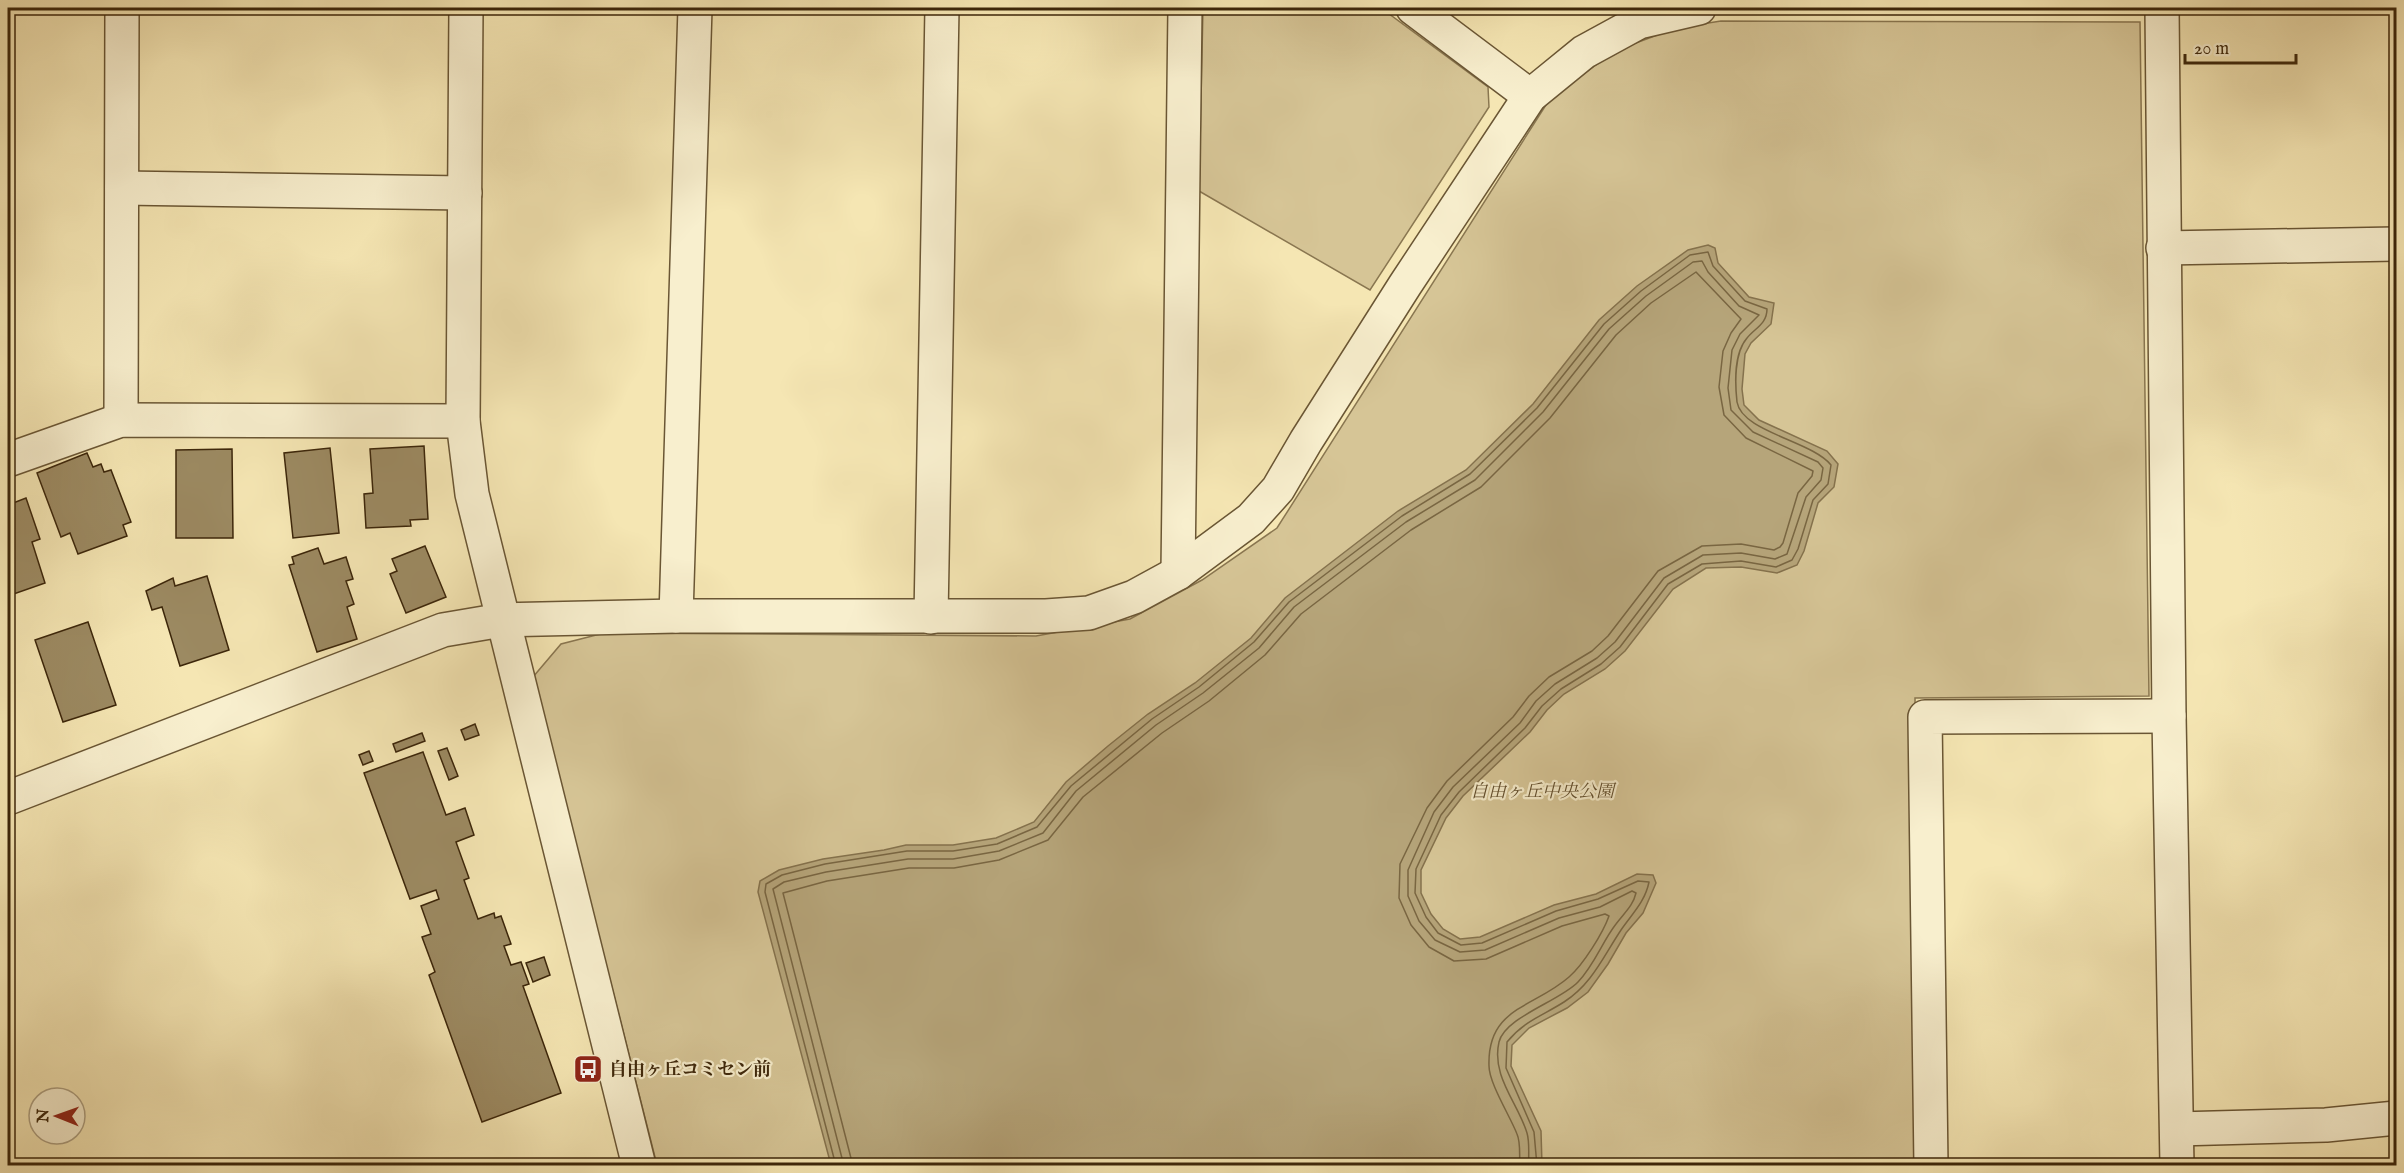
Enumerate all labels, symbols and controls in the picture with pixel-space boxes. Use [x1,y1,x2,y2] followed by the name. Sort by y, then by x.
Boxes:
[2185,27,2296,65] scale bar
[2194,38,2229,61] text: 20 m
[1470,781,1617,804] park label: 自由ヶ丘中央公園
[572,1053,604,1085] bus stop icon: 自由ヶ丘コミセン前
[609,1059,771,1082] place label: 自由ヶ丘コミセン前
[27,1086,87,1146] north arrow
[34,1109,54,1124] text: N

